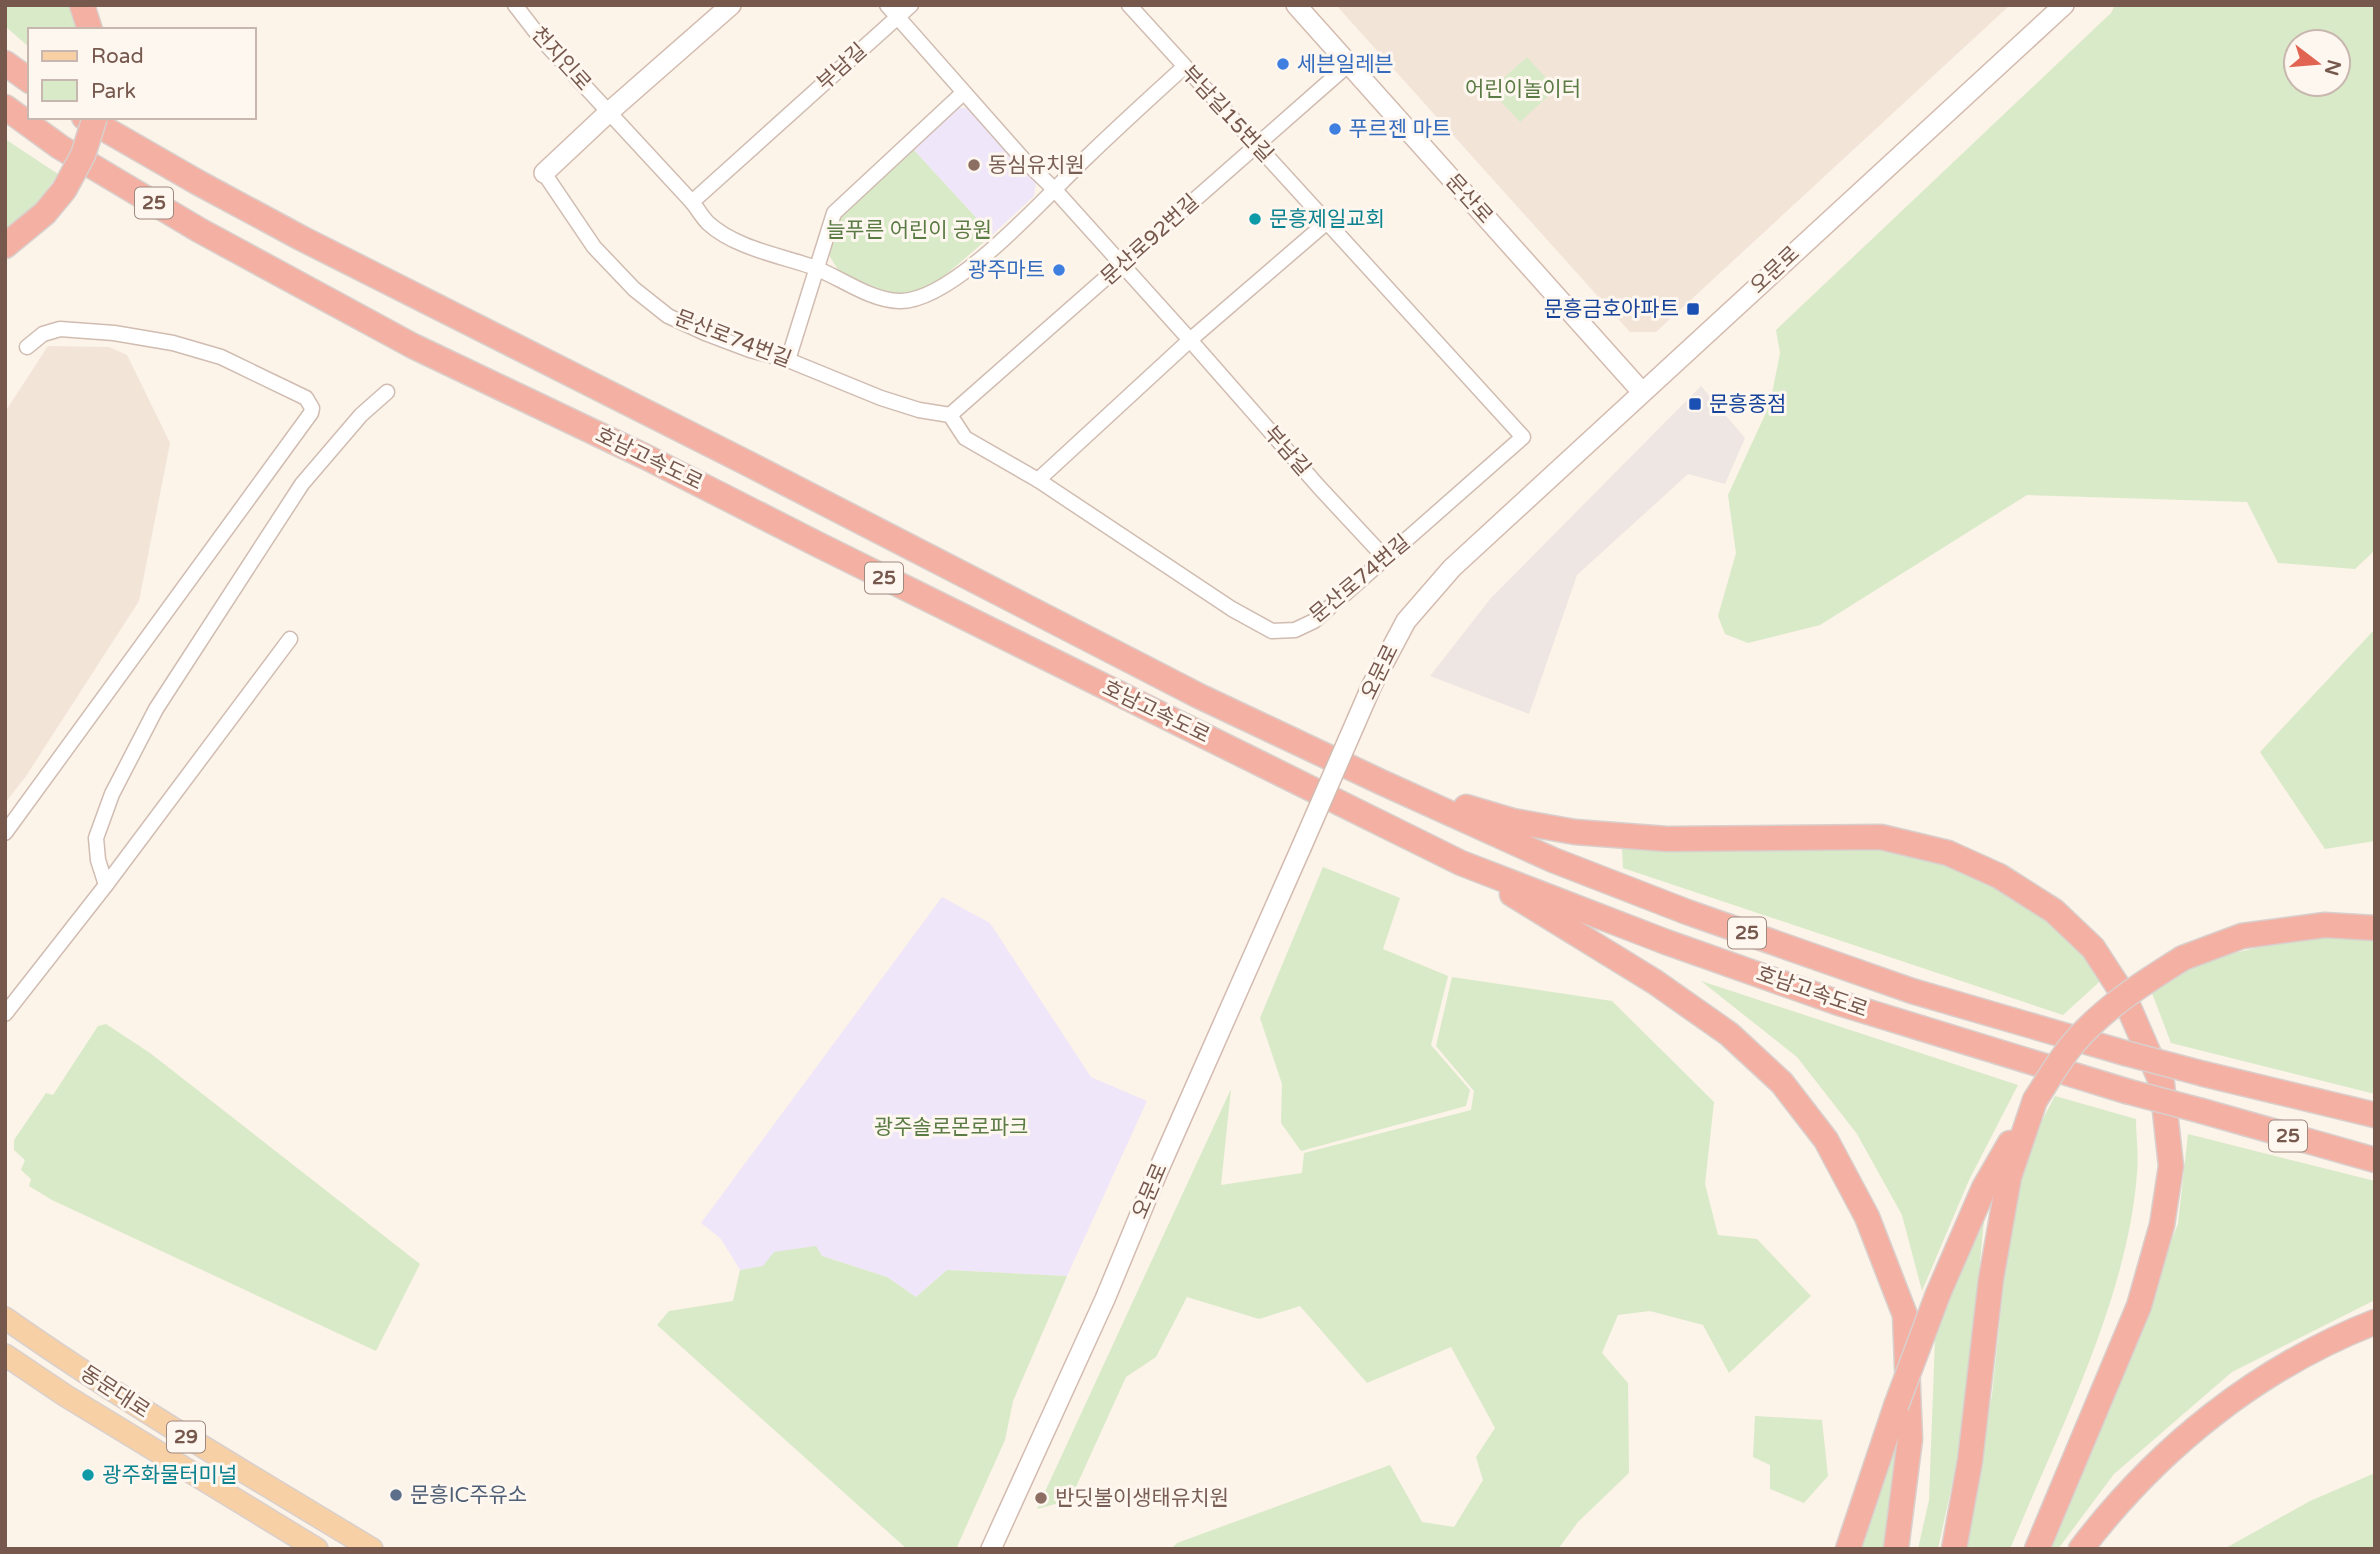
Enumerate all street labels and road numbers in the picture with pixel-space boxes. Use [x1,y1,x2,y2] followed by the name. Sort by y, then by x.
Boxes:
[526,22,596,96] street label: 천지인로
[812,38,872,96] street label: 부남길
[1176,61,1278,167] street label: 부남길15번길
[1440,169,1498,229] street label: 문산로
[135,188,173,218] road number: 25
[1096,190,1204,290] street label: 문산로92번길
[1745,241,1805,299] street label: 오문로
[671,305,795,373] street label: 문산로74번길
[1259,421,1315,481] street label: 부남길
[591,422,707,496] street label: 호남고속도로
[1305,530,1415,628] street label: 문산로74번길
[865,562,903,594] road number: 25
[1356,640,1404,704] street label: 오문로
[1098,675,1214,749] street label: 호남고속도로
[1728,917,1766,948] road number: 25
[1753,961,1871,1023] street label: 호남고속도로
[2269,1120,2307,1152] road number: 25
[1127,1159,1173,1223] street label: 오문로
[76,1360,154,1424] street label: 동문대로
[167,1422,205,1452] road number: 29

